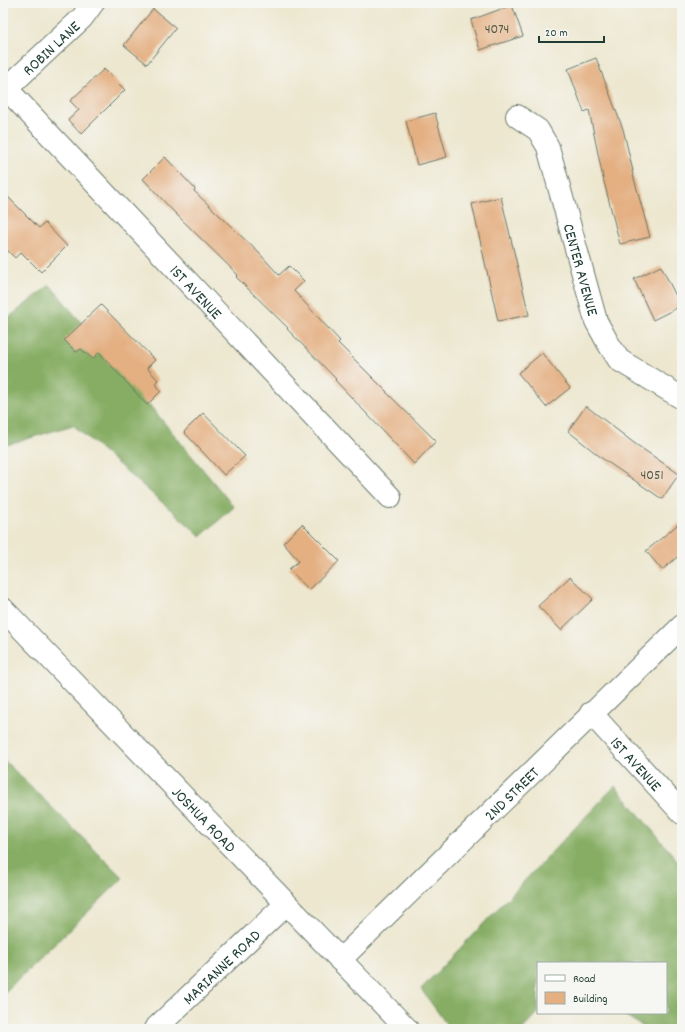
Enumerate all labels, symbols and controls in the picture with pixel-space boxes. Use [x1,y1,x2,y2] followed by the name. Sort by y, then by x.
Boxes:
[18,16,87,82] street label: ROBIN LANE
[539,18,604,44] scale bar
[485,20,509,40] house number: 4074
[545,25,568,42] text: 20 m
[556,221,603,320] street label: CENTER AVENUE
[164,261,227,326] street label: 1ST AVENUE
[641,466,664,486] house number: 4051
[604,732,667,798] street label: 1ST AVENUE
[480,762,546,827] street label: 2ND STREET
[165,782,240,859] street label: JOSHUA ROAD
[178,925,267,1011] street label: MARIANNE ROAD
[537,962,667,1014] legend
[573,971,595,988] text: Road
[573,991,608,1008] text: Building

